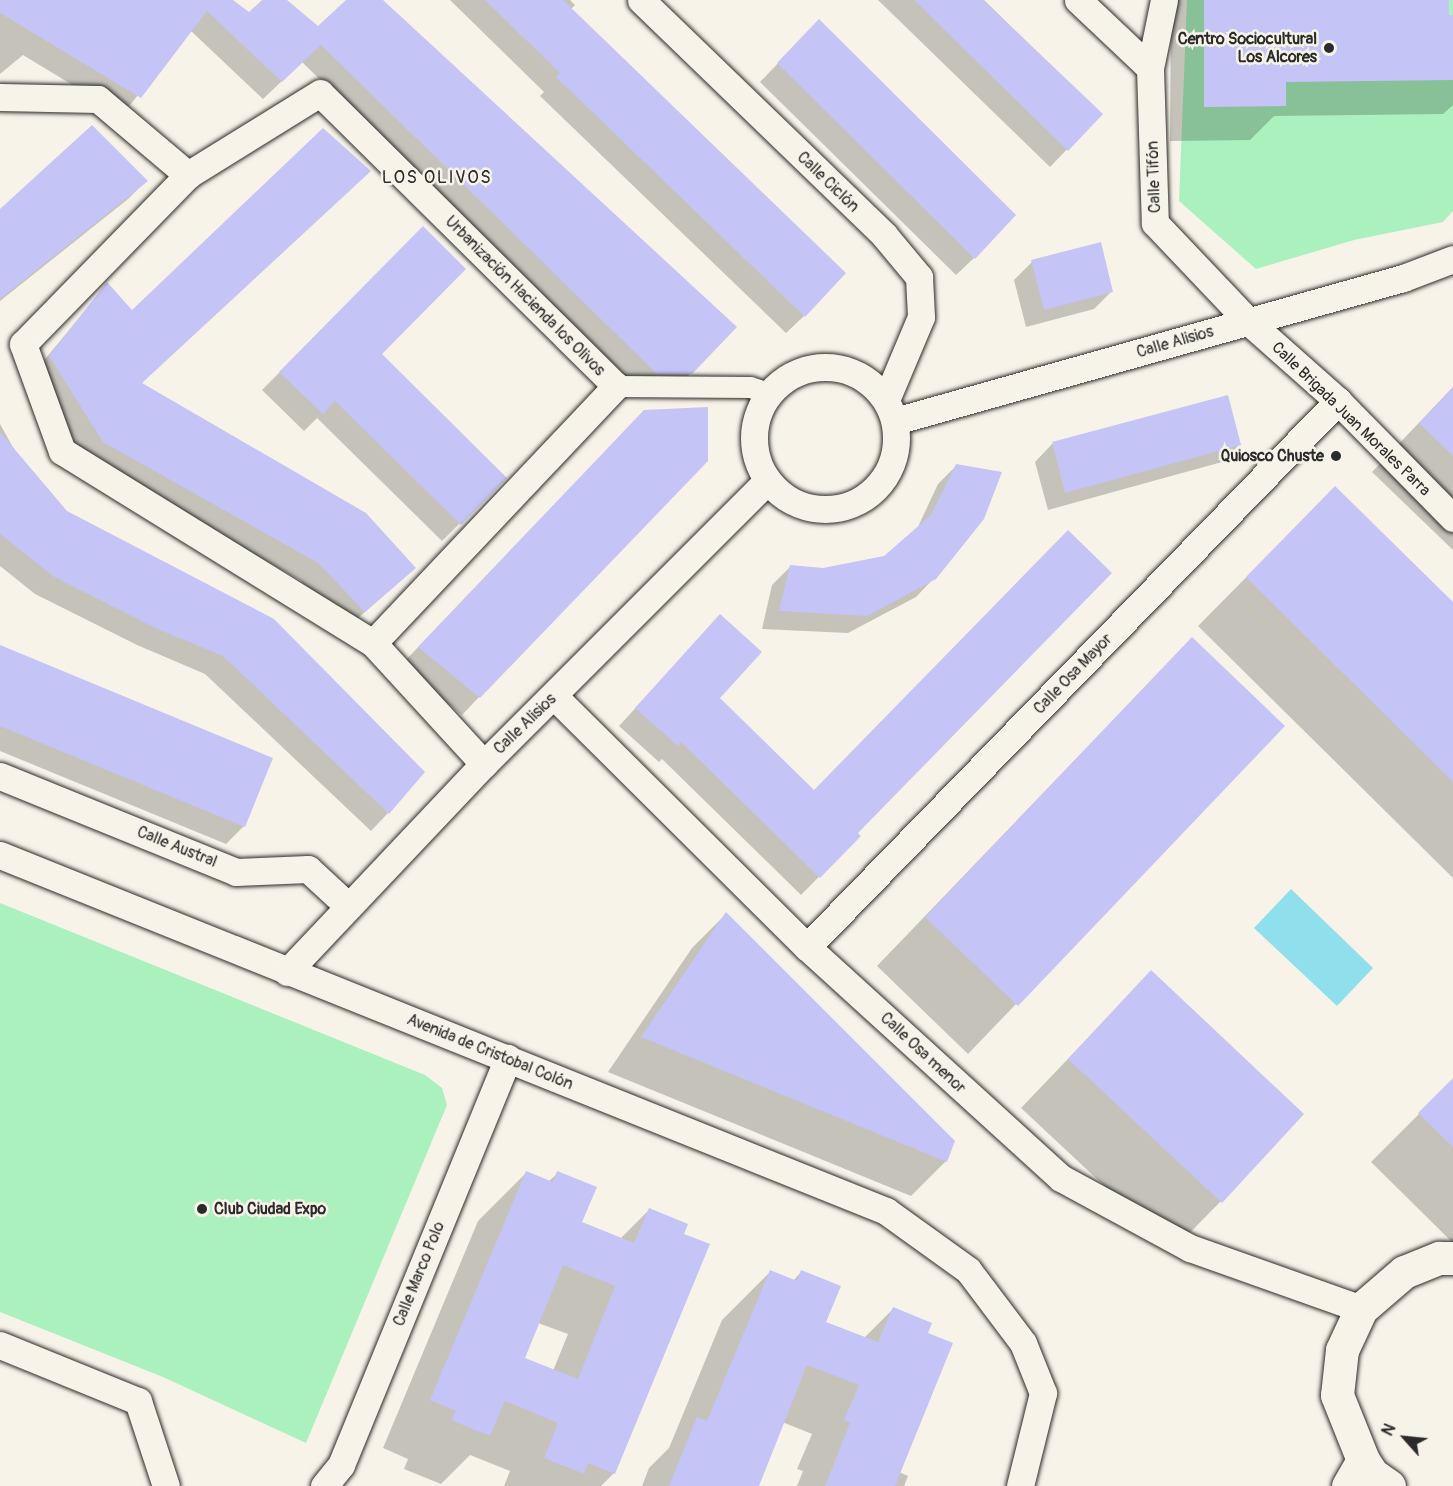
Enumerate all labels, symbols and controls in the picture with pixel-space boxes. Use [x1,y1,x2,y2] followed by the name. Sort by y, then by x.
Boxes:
[1178,29,1317,67] place label: Centro Sociocultural Los Alcores
[1322,41,1336,55] marker: Centro Sociocultural Los Alcores
[1143,141,1165,213] street label: Calle Tifón
[793,148,863,216] street label: Calle Ciclón
[382,167,492,189] district label: LOS OLIVOS
[441,212,609,380] street label: Urbanización Hacienda los Olivos
[1134,322,1216,362] street label: Calle Alisios
[1268,338,1434,500] street label: Calle Brigada Juan Morales Parra
[1220,446,1324,466] place label: Quiosco Chuste
[1329,449,1343,463] marker: Quiosco Chuste
[1030,630,1116,718] street label: Calle Osa Mayor
[490,690,560,758] street label: Calle Alisios
[134,822,220,872] street label: Calle Austral
[876,1008,970,1098] street label: Calle Osa menor
[404,1010,576,1094] street label: Avenida de Cristobal Colón
[214,1199,326,1219] place label: Club Ciudad Expo
[195,1202,209,1216] marker: Club Ciudad Expo
[389,1219,449,1329] street label: Calle Marco Polo
[1375,1408,1435,1468] north arrow
[1378,1420,1400,1439] text: N

